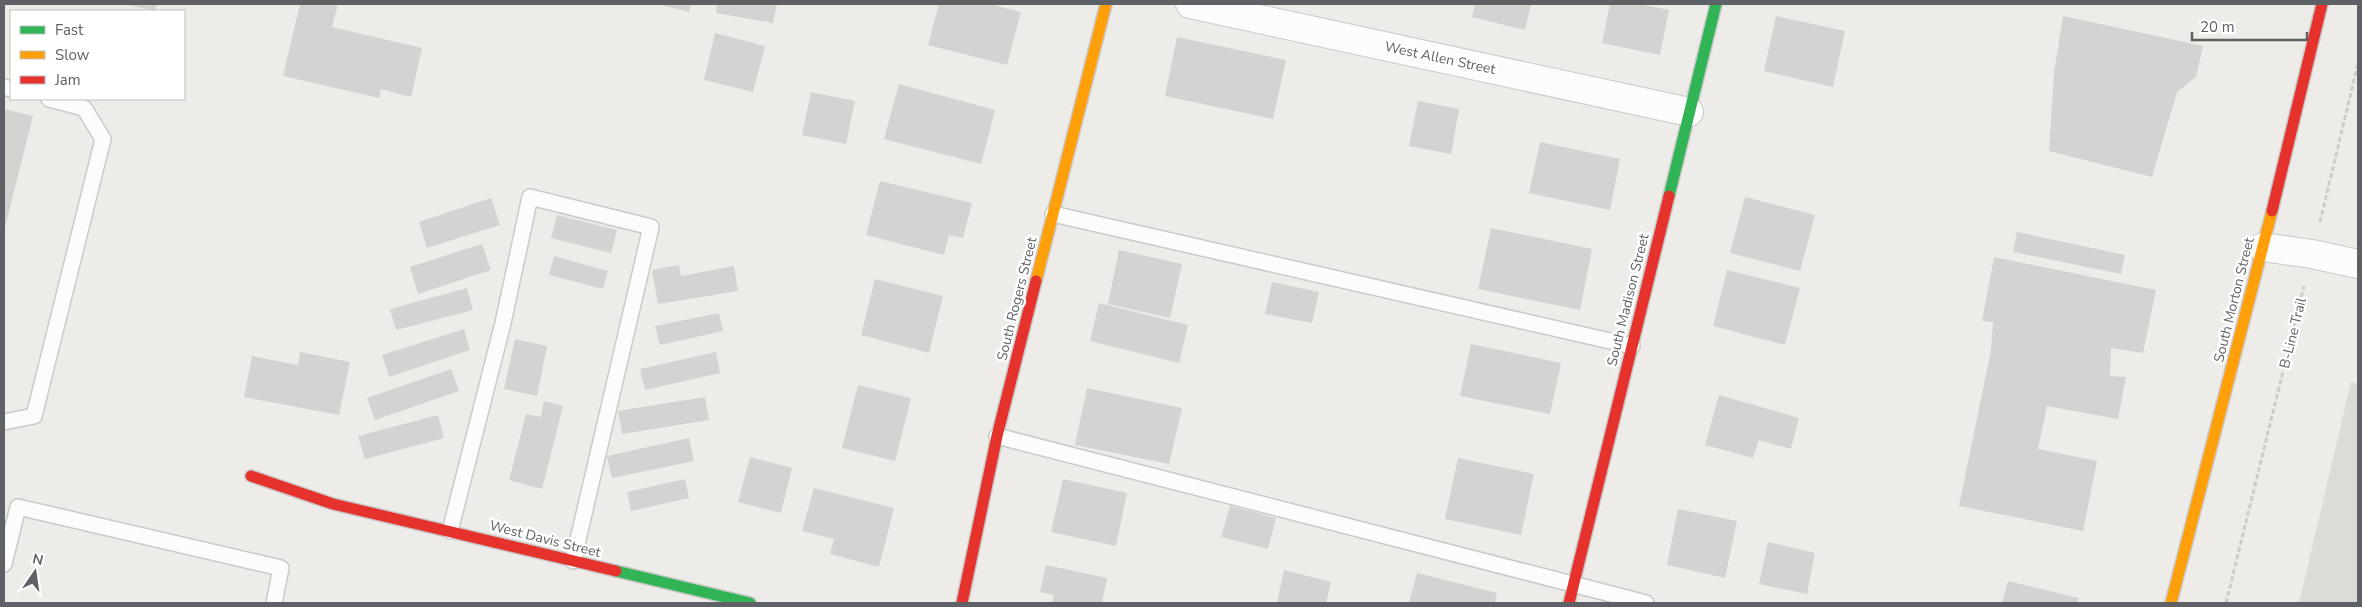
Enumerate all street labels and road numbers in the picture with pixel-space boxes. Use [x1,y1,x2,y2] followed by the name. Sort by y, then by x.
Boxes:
[1383,37,1497,79] street label: West Allen Street
[1602,232,1654,368] street label: South Madison Street
[992,235,1042,363] street label: South Rogers Street
[2209,235,2259,364] street label: South Morton Street
[2275,295,2311,370] street label: B-Line Trail
[487,516,603,562] street label: West Davis Street

